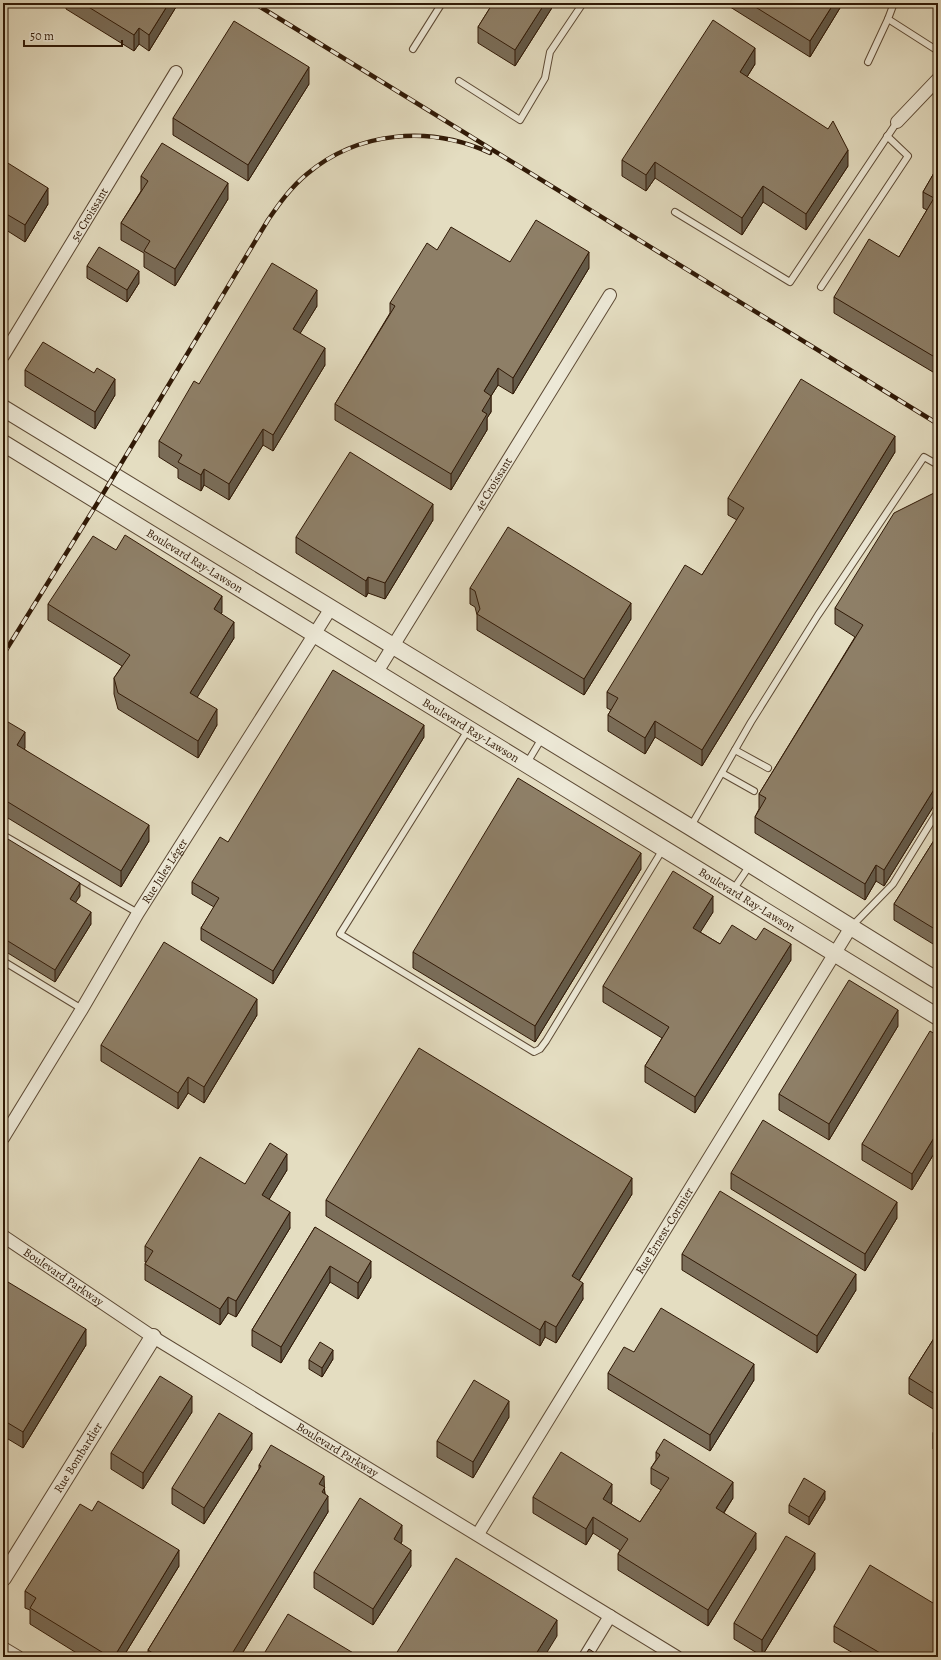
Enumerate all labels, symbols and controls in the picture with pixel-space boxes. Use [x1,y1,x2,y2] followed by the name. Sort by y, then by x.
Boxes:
[24,22,122,48] scale bar
[30,28,54,44] text: 50 m
[67,184,112,244] street label: 5e Croissant
[471,454,516,514] street label: 4e Croissant
[143,525,247,597] street label: Boulevard Ray-Lawson
[419,694,523,766] street label: Boulevard Ray-Lawson
[138,835,191,907] street label: Rue Jules Léger
[696,864,799,936] street label: Boulevard Ray-Lawson
[632,1184,697,1277] street label: Rue Ernest-Cormier
[20,1244,107,1310] street label: Boulevard Parkway
[293,1418,382,1481] street label: Boulevard Parkway
[50,1419,106,1496] street label: Rue Bombardier

